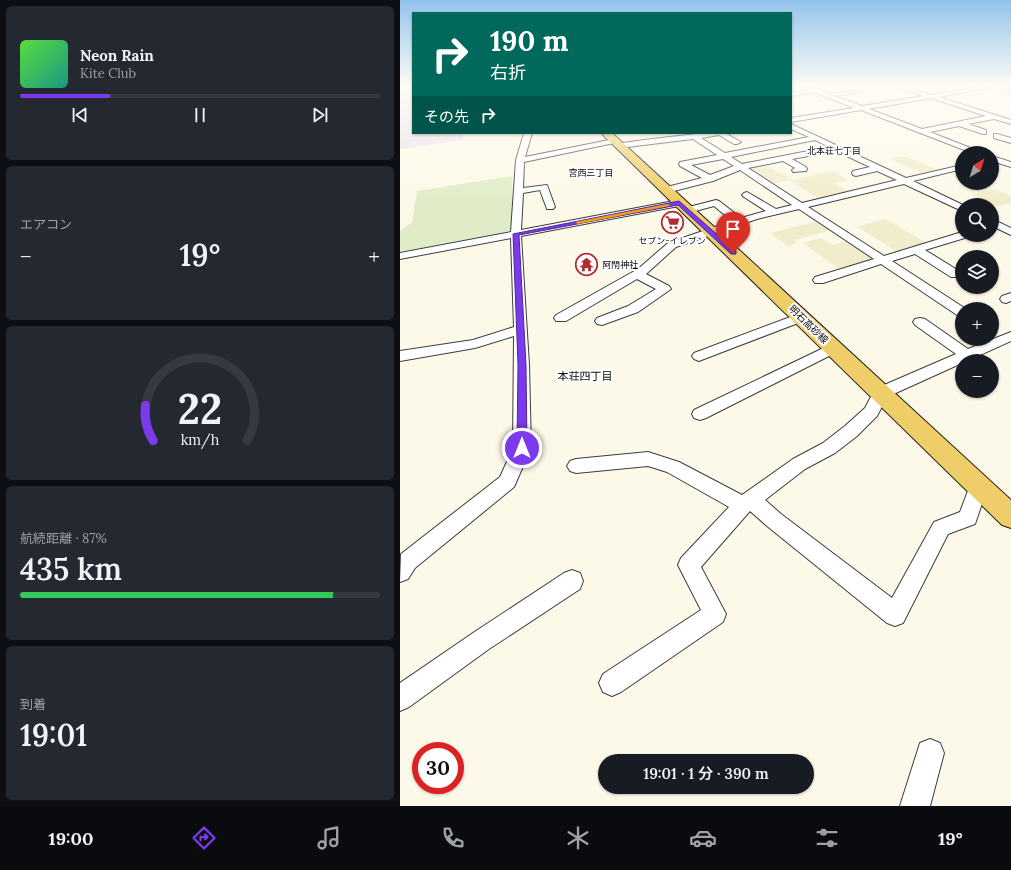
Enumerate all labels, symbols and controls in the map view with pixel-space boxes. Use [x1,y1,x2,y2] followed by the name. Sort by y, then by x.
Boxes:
[490,23,568,59] text: 190 m
[424,28,476,80] icon: right
[80,46,154,65] text: Neon Rain
[490,61,526,84] text: 右折
[80,65,136,82] text: Kite Club
[69,104,91,126] icon: previous
[189,104,211,126] icon: pause
[309,104,331,126] icon: next
[477,104,499,126] icon: right
[424,107,469,126] text: その先
[807,145,861,156] district label: 北本荘七丁目
[955,146,999,190] north arrow
[955,146,999,398] map controls
[568,167,614,178] district label: 宮西三丁目
[955,198,999,242] button: search
[659,209,685,235] supermarket icon: セブン-イレブン
[716,212,750,253] pin
[20,216,72,233] text: エアコン
[722,218,744,240] icon: arrive
[638,235,706,246] place label: セブン-イレブン
[180,236,220,274] text: 19°
[20,242,32,270] text: −
[368,242,380,270] text: +
[955,250,999,294] button: layers
[573,252,599,278] temple icon: 阿閇神社
[602,259,638,270] place label: 阿閇神社
[786,302,831,346] street label: 明石高砂線
[955,302,999,346] button: +
[955,354,999,398] button: −
[558,369,613,383] district label: 本荘四丁目
[178,382,222,435] text: 22
[501,427,543,469] position arrow
[181,431,220,450] text: km/h
[20,530,107,547] text: 航続距離 · 87%
[20,550,122,588] text: 435 km
[20,696,46,713] text: 到着
[20,716,87,754] text: 19:01
[412,742,464,794] speed limit sign: 30
[643,764,769,783] text: 19:01 · 1 分 · 390 m
[190,824,218,852] icon: directions
[315,824,343,852] icon: music
[439,824,467,852] icon: phone
[564,824,592,852] icon: climate
[689,824,717,852] icon: car
[813,824,841,852] icon: filters
[48,827,93,850] text: 19:00
[938,827,963,850] text: 19°

